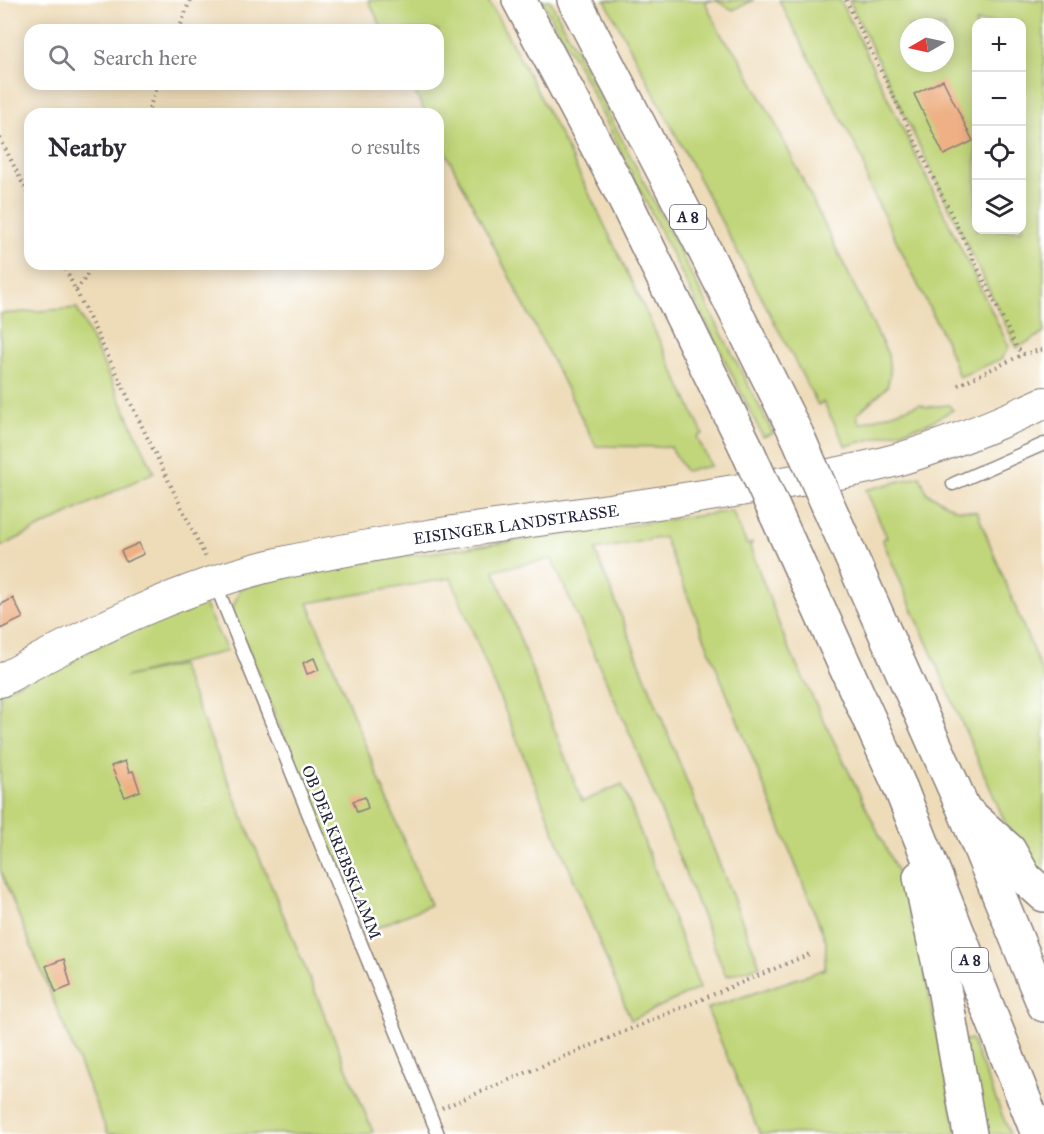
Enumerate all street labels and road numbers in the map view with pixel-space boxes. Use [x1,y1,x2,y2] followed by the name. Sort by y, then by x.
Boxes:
[670,205,706,229] road number: A 8
[412,501,620,548] street label: EISINGER LANDSTRASSE
[298,762,385,942] street label: OB DER KREBSKLAMM
[952,948,988,972] road number: A 8

